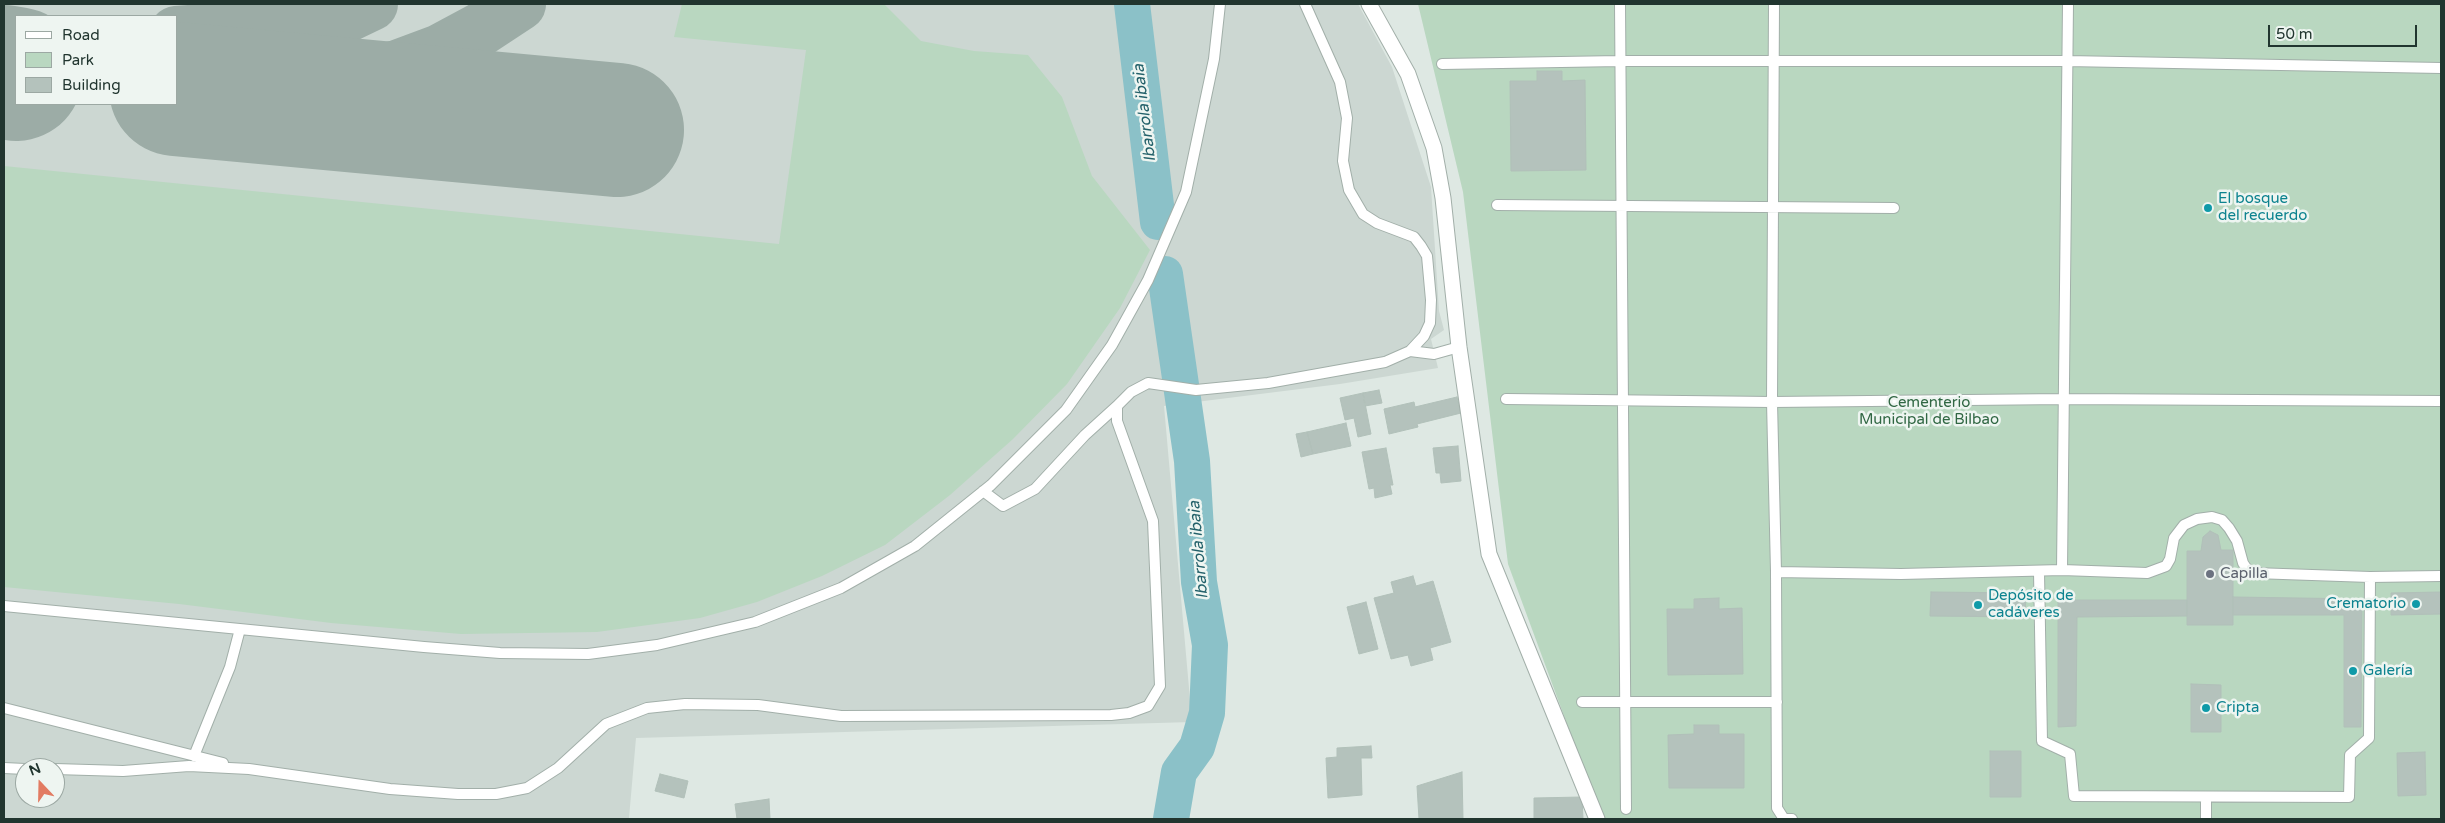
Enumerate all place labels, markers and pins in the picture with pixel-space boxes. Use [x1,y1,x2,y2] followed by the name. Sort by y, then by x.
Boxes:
[2218,190,2307,225] place label: El bosque del recuerdo
[2202,202,2214,214] marker: El bosque del recuerdo
[2220,565,2268,583] place label: Capilla
[2204,568,2216,580] marker: Capilla
[1988,587,2074,622] place label: Depósito de cadáveres
[2326,595,2406,613] place label: Crematorio
[2410,598,2422,610] marker: Crematorio
[1972,599,1984,611] marker: Depósito de cadáveres
[2363,662,2413,680] place label: Galería
[2347,665,2359,677] marker: Galería
[2216,699,2259,717] place label: Cripta
[2200,702,2212,714] marker: Cripta

